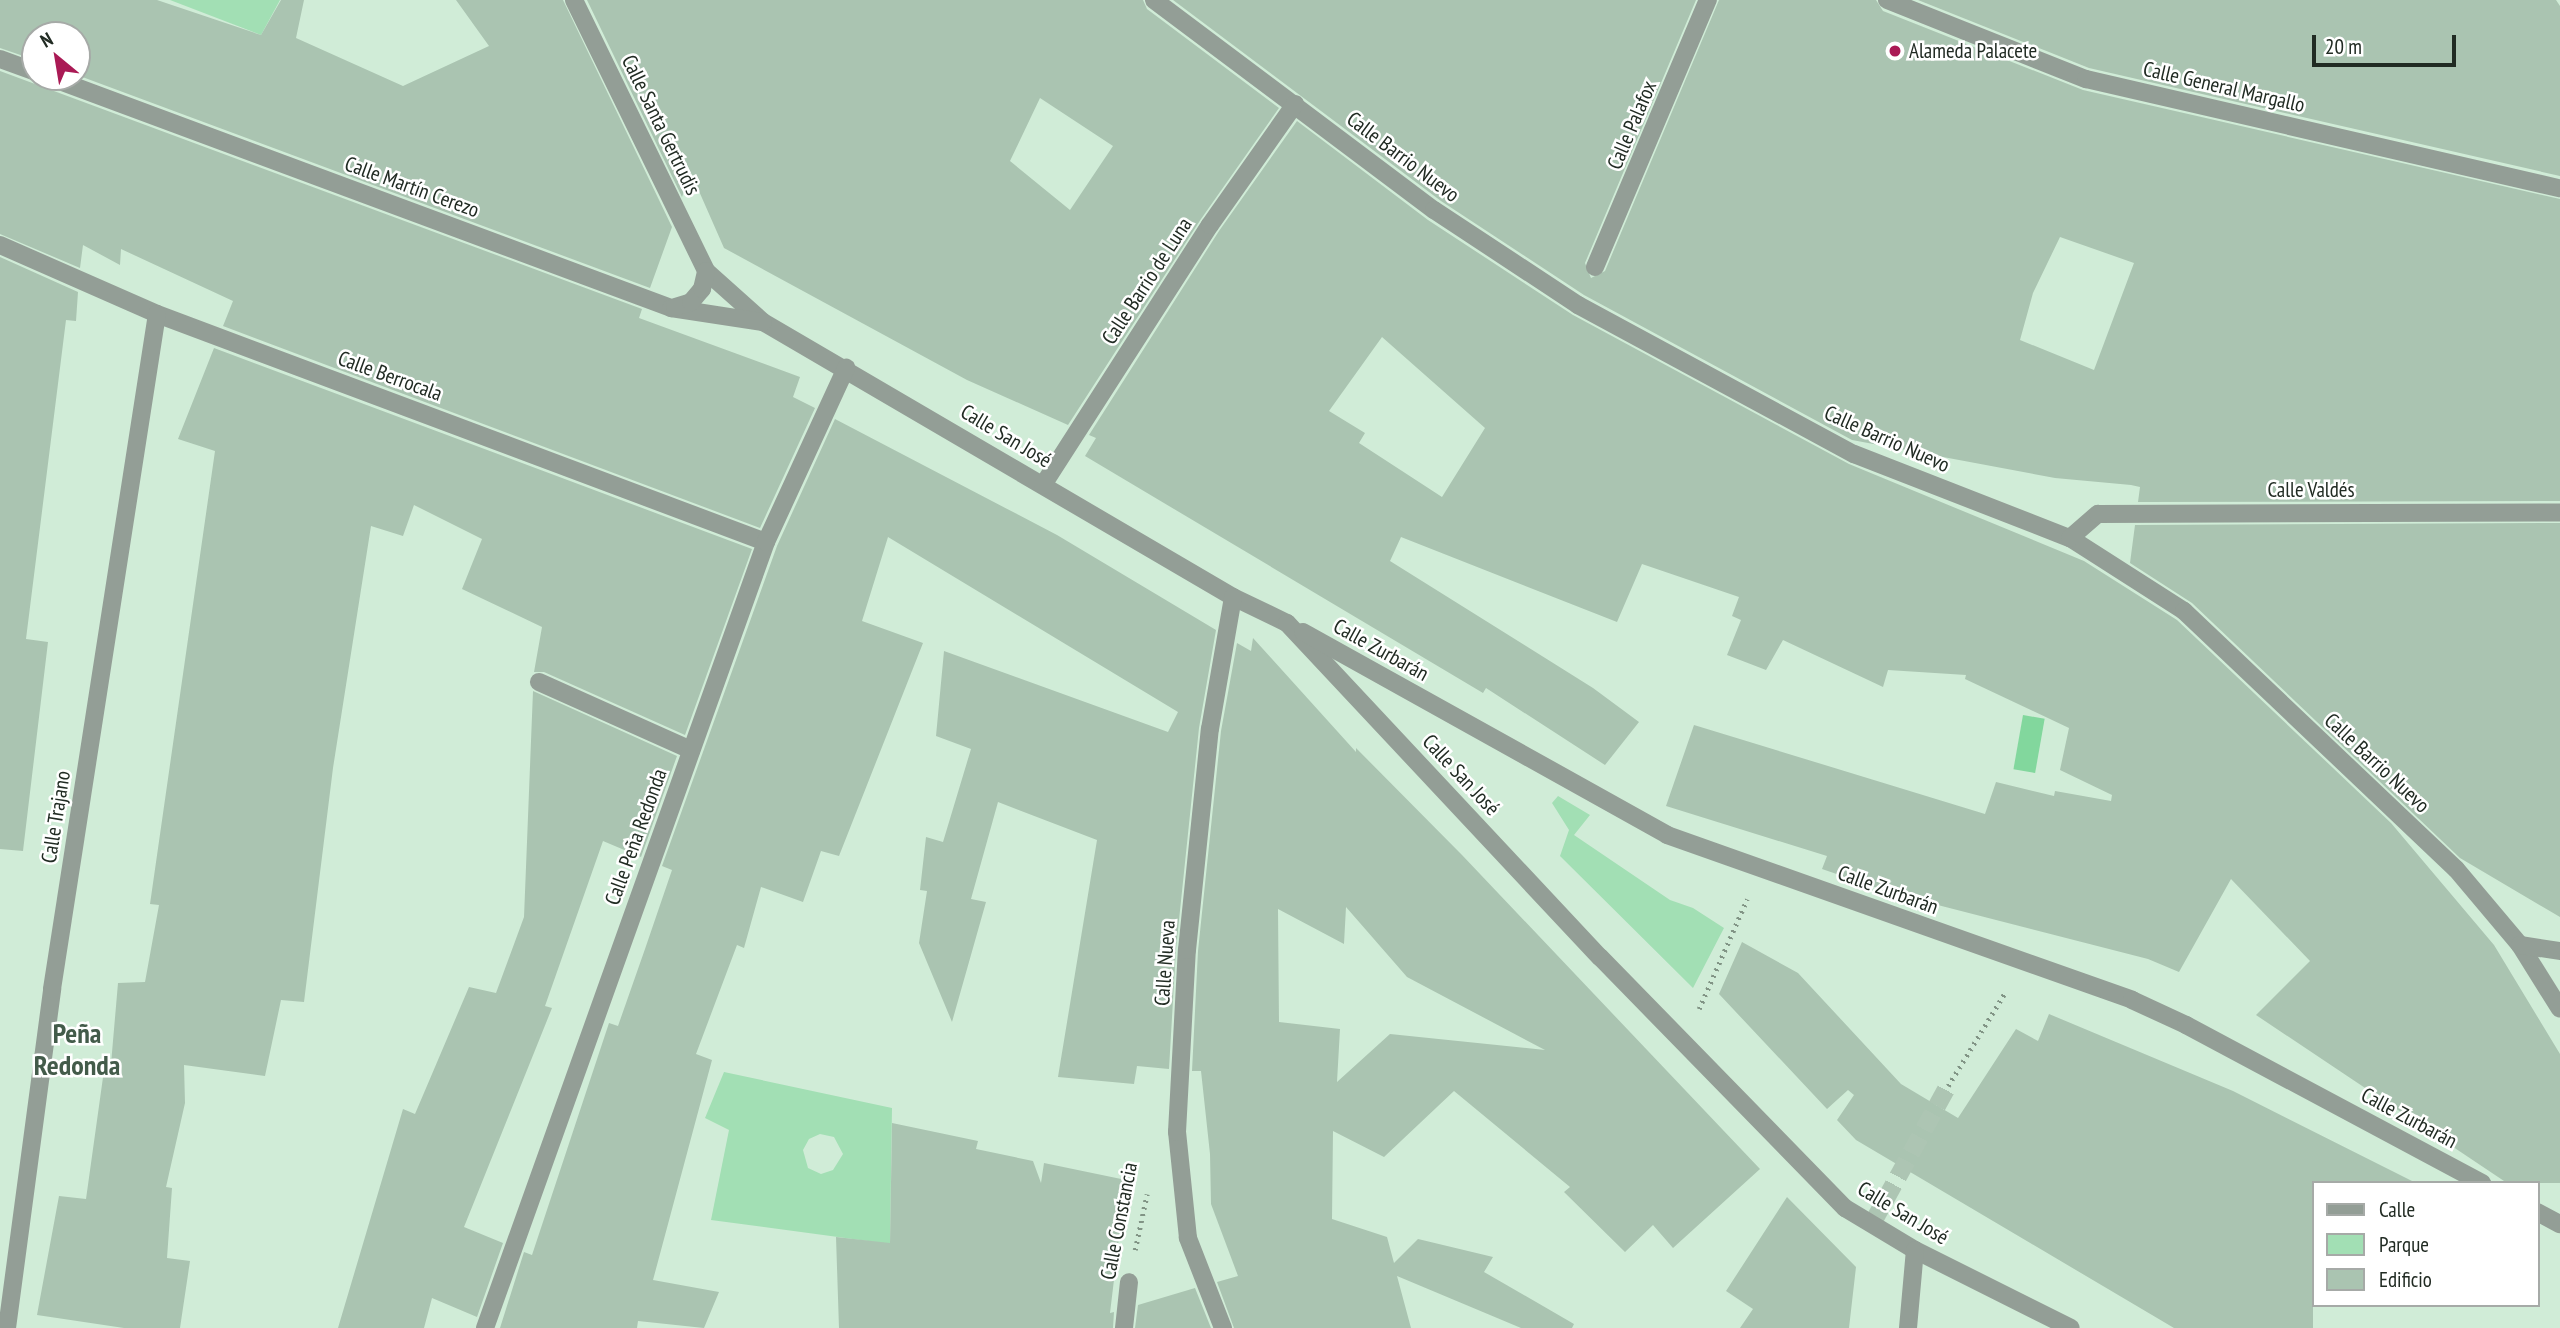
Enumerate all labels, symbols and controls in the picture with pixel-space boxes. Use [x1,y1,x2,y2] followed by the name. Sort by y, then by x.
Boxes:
[21,21,91,91] north arrow
[2315,21,2458,65] scale bar
[36,27,57,53] text: N
[2325,33,2362,60] text: 20 m
[1909,38,2037,64] place label: Alameda Palacete
[1887,43,1903,59] marker: Alameda Palacete
[616,51,706,199] street label: Calle Santa Gertrudis
[2141,56,2307,118] street label: Calle General Margallo
[1602,77,1662,173] street label: Calle Palafox
[1342,106,1464,208] street label: Calle Barrio Nuevo
[341,151,483,223] street label: Calle Martín Cerezo
[1097,213,1197,349] street label: Calle Barrio de Luna
[334,346,446,406] street label: Calle Berrocala
[956,399,1056,473] street label: Calle San José
[1820,400,1954,478] street label: Calle Barrio Nuevo
[2267,477,2355,503] street label: Calle Valdés
[1329,613,1433,687] street label: Calle Zurbarán
[2319,708,2435,818] street label: Calle Barrio Nuevo
[1417,729,1505,821] street label: Calle San José
[600,765,672,909] street label: Calle Peña Redonda
[36,769,76,865] street label: Calle Trajano
[1834,860,1942,920] street label: Calle Zurbarán
[1149,919,1181,1007] street label: Calle Nueva
[34,1016,120,1082] district label: Peña Redonda
[2357,1082,2461,1154] street label: Calle Zurbarán
[1095,1160,1143,1282] street label: Calle Constancia
[1853,1176,1953,1250] street label: Calle San José
[2312,1181,2539,1307] legend
[2379,1196,2415,1223] text: Calle
[2379,1231,2429,1258] text: Parque
[2379,1266,2432,1293] text: Edificio

